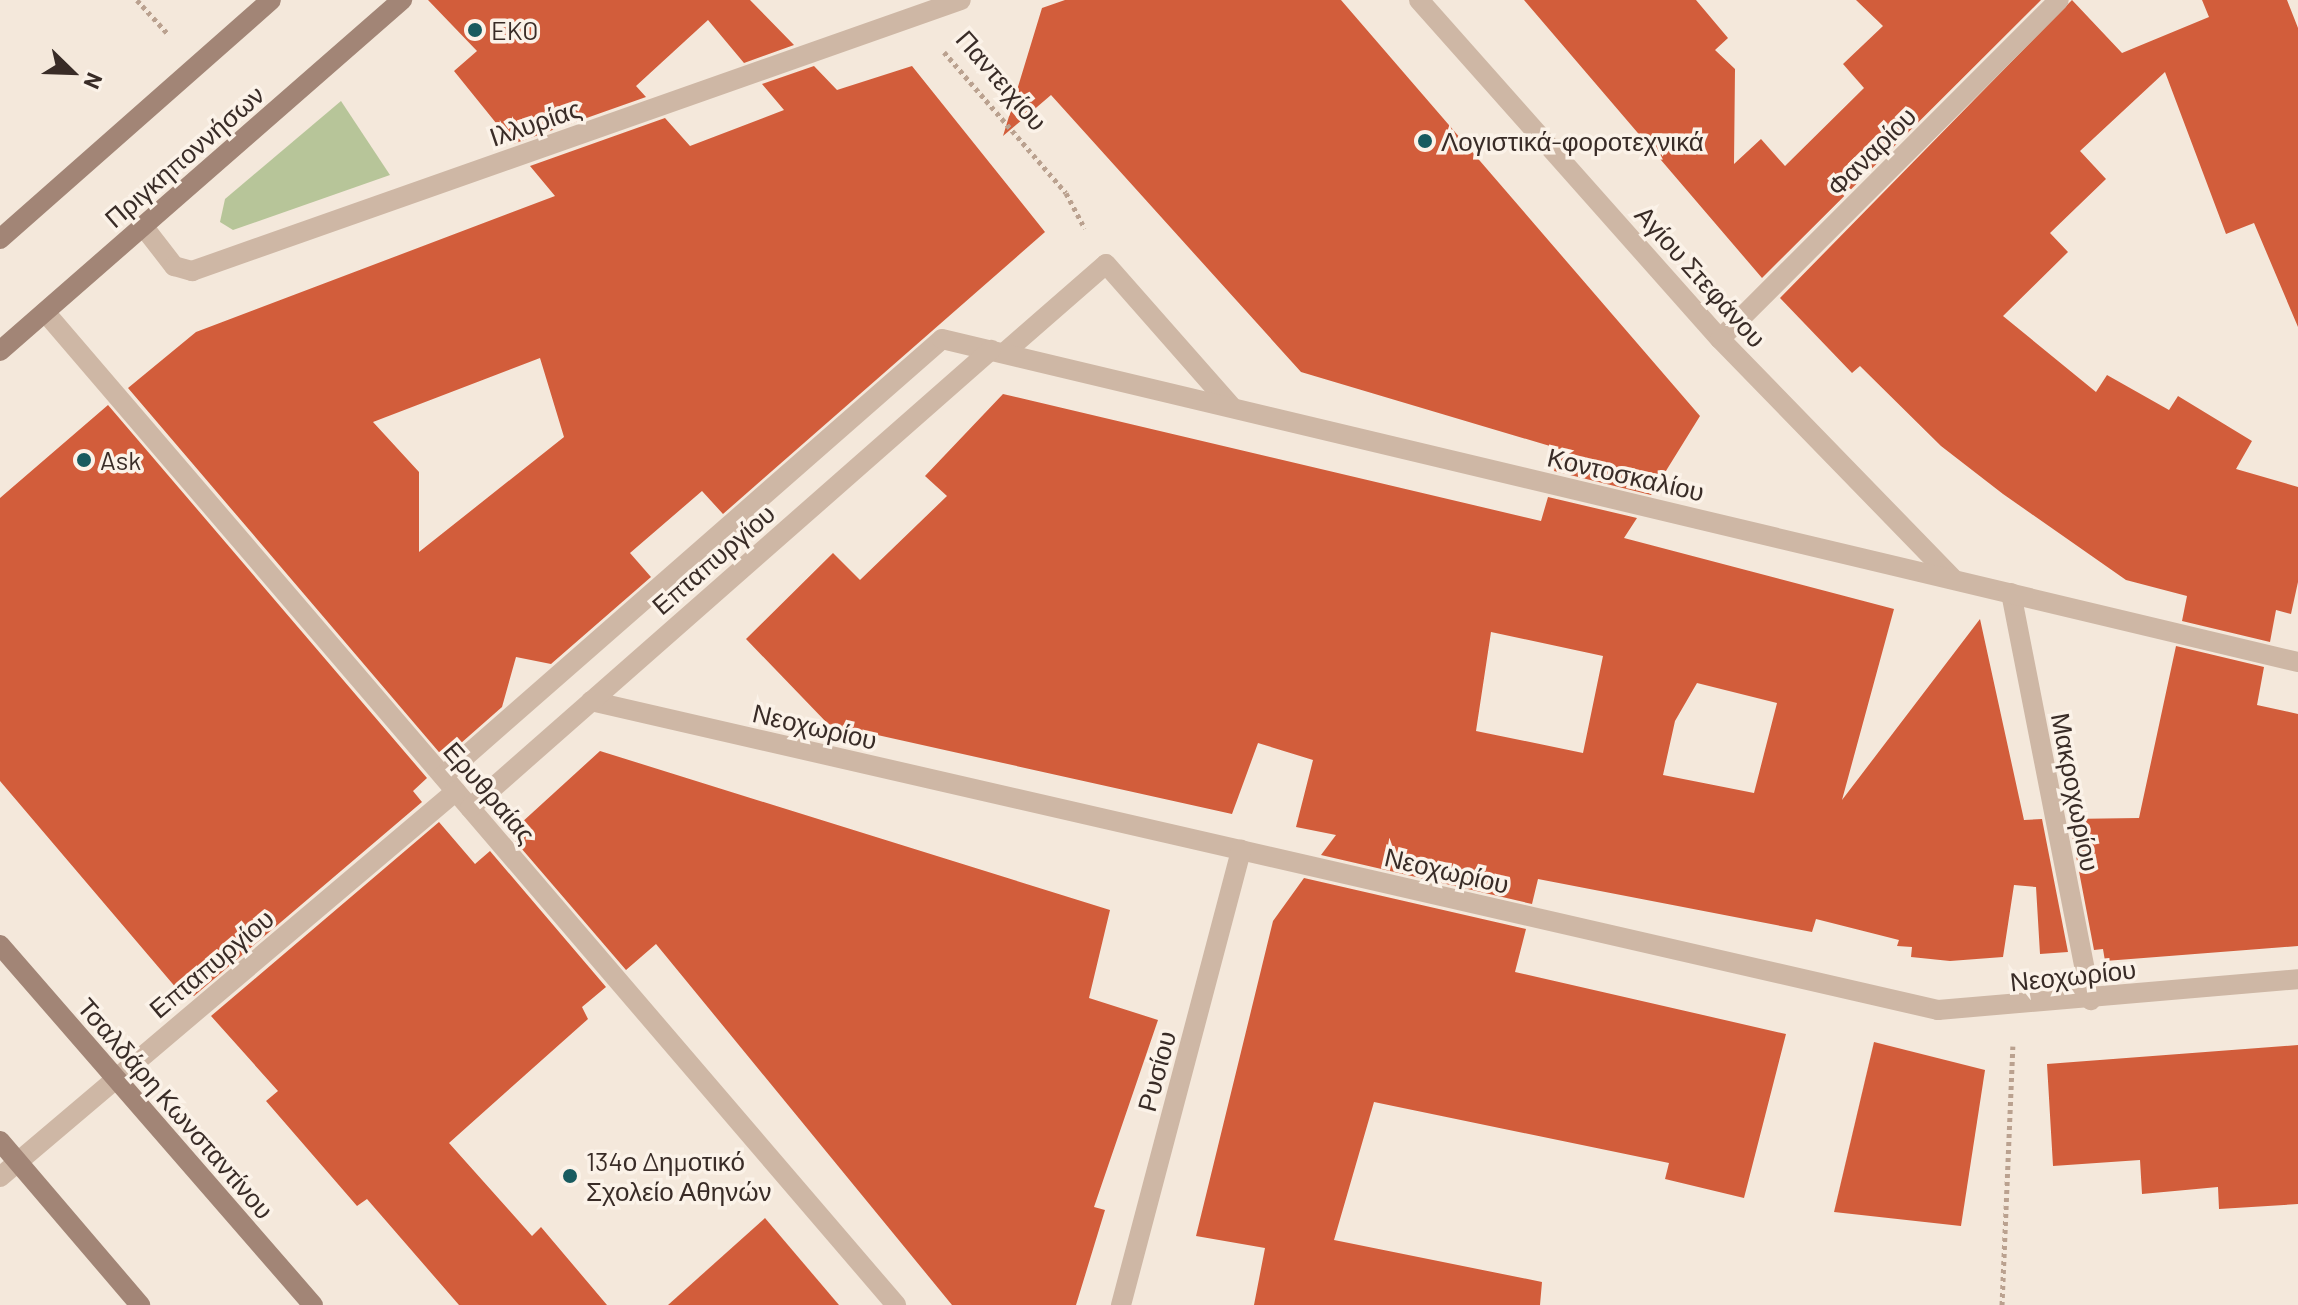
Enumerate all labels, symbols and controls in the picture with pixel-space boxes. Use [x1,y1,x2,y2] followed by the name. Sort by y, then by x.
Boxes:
[491,14,538,46] place label: EKO
[466,21,484,39] marker: EKO
[950,24,1054,136] street label: Παντειχίου
[32,32,112,112] north arrow
[79,70,109,93] text: N
[98,78,270,234] street label: Πριγκηποννήσων
[485,92,585,152] street label: Ιλλυρίας
[1820,100,1922,202] street label: Φαναρίου
[1441,125,1704,157] place label: Λογιστικά-φοροτεχνικά
[1416,132,1434,150] marker: Λογιστικά-φοροτεχνικά
[1629,199,1773,353] street label: Αγίου Στεφάνου
[1545,441,1707,507] street label: Κοντοσκαλίου
[100,444,141,476] place label: Ask
[75,451,93,469] marker: Ask
[645,497,781,621] street label: Επταπυργίου
[750,697,880,755] street label: Νεοχωρίου
[2045,710,2107,874] street label: Μακροχωρίου
[438,735,542,849] street label: Ερυθραίας
[1382,841,1512,899] street label: Νεοχωρίου
[143,902,279,1024] street label: Επταπυργίου
[2008,953,2138,997] street label: Νεοχωρίου
[71,991,281,1225] street label: Τσαλδάρη Κωνσταντίνου
[1130,1027,1182,1115] street label: Ρυσίου
[586,1145,772,1206] place label: 134ο Δημοτικό Σχολείο Αθηνών
[561,1167,579,1185] marker: 134ο Δημοτικό Σχολείο Αθηνών

